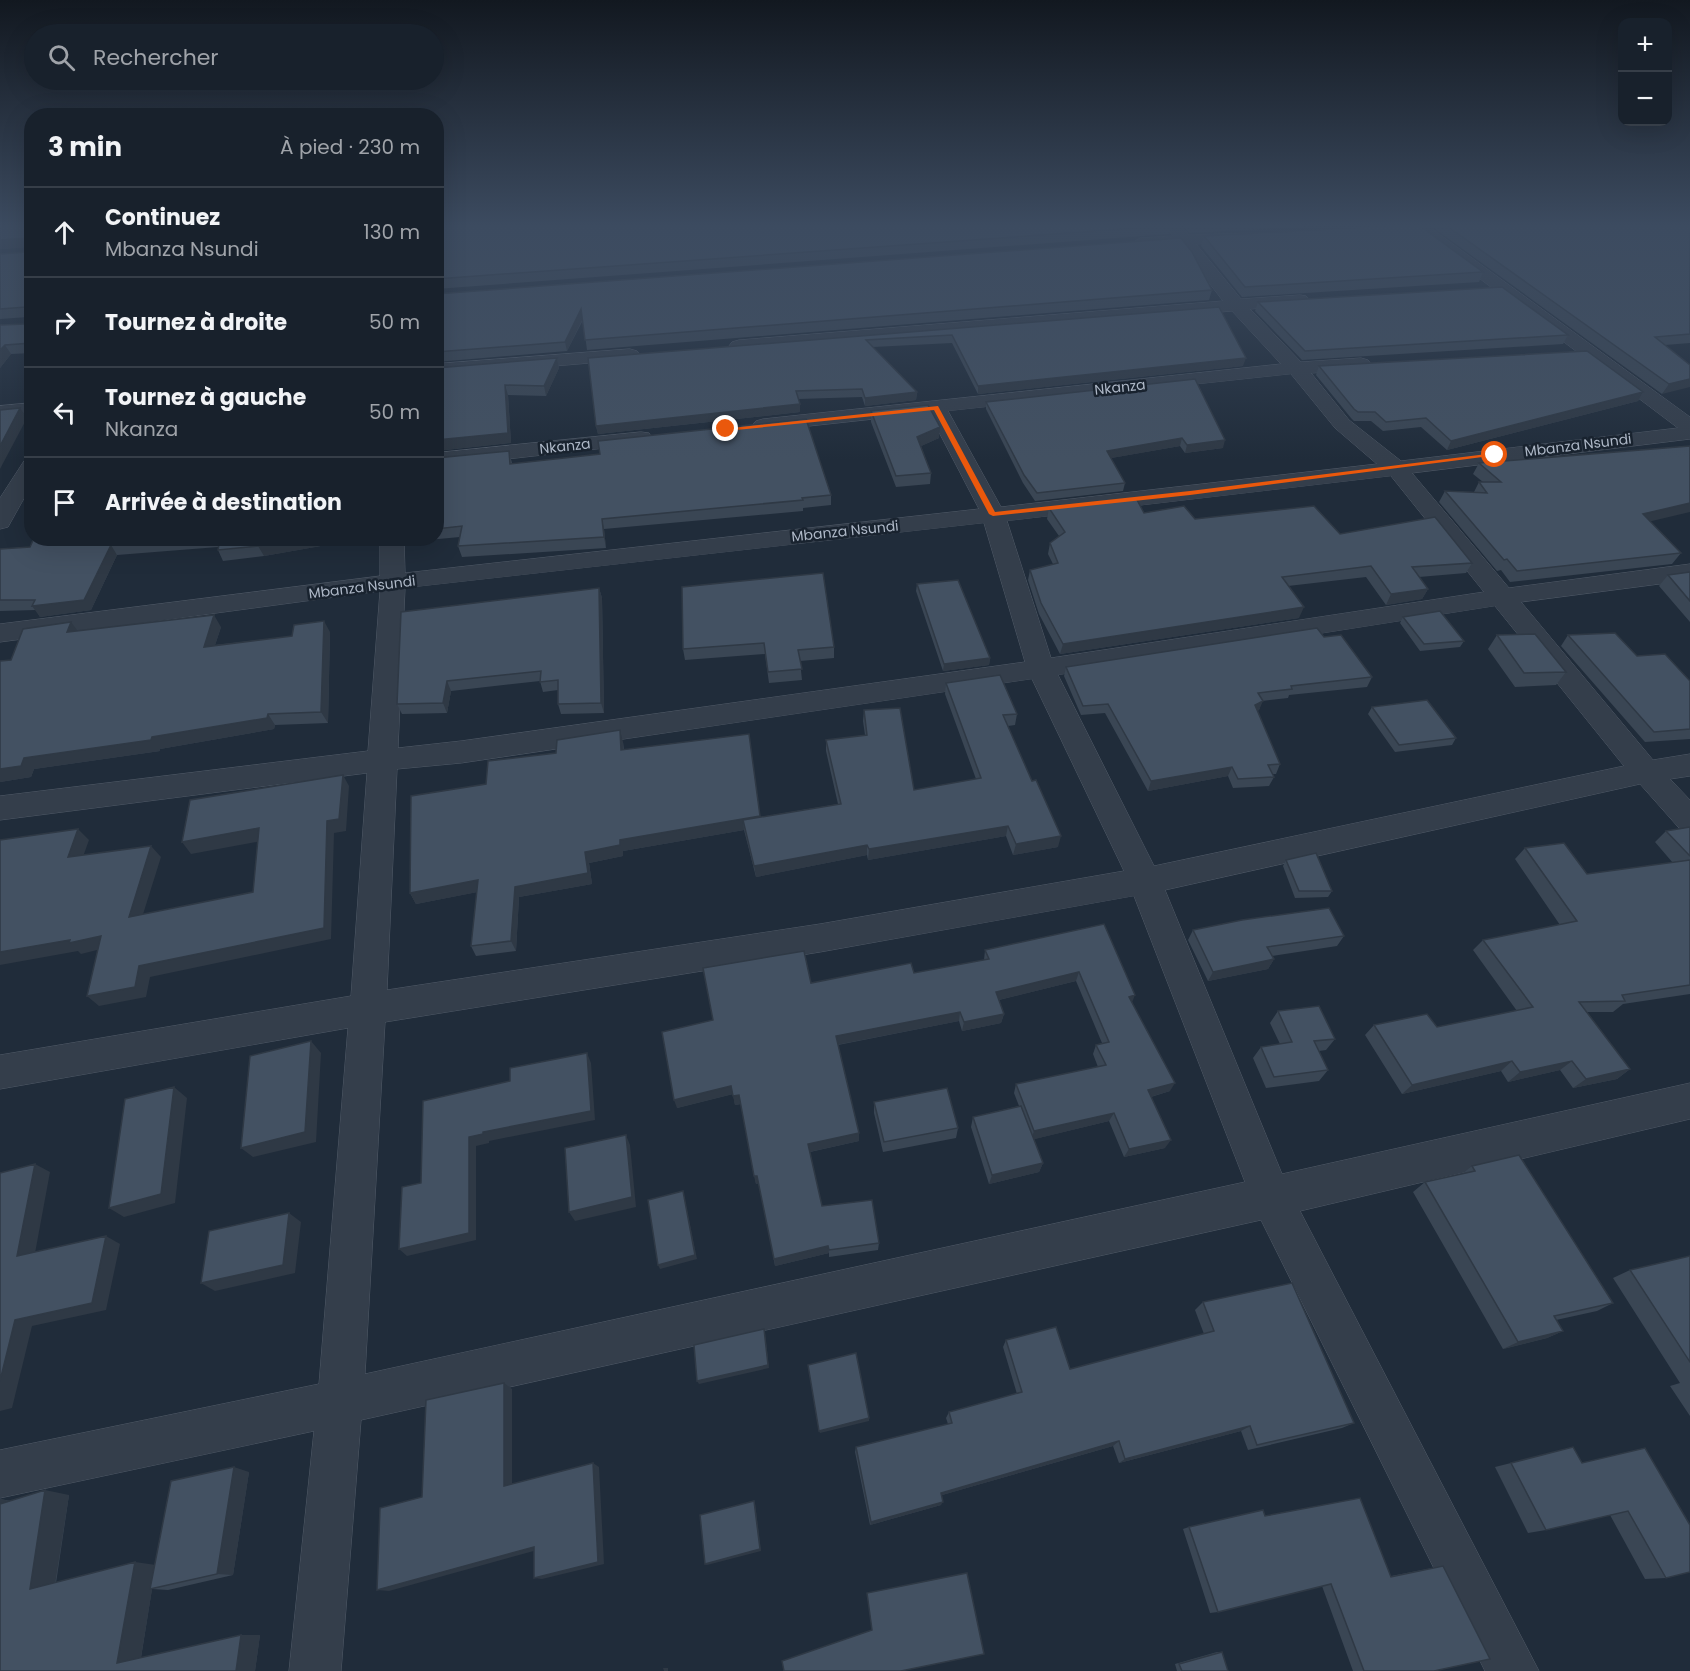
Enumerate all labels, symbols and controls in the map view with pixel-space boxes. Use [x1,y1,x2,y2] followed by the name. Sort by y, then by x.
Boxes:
[1618,18,1672,126] map controls
[1618,18,1672,72] button: +
[24,24,444,90] search box
[45,41,78,74] icon: search
[93,42,219,73] text: Rechercher
[1618,72,1672,126] button: −
[48,129,122,165] text: 3 min
[280,133,420,161] text: À pied · 230 m
[105,202,220,233] text: Continuez
[48,216,81,249] icon: ahead
[363,218,420,246] text: 130 m
[105,235,259,263] text: Mbanza Nsundi
[48,306,81,339] icon: right
[105,307,287,338] text: Tournez à droite
[369,308,420,336] text: 50 m
[1093,374,1147,400] street label: Nkanza
[105,382,306,413] text: Tournez à gauche
[48,396,81,429] icon: left
[369,398,420,426] text: 50 m
[105,415,178,443] text: Nkanza
[712,415,738,441] route end
[1523,429,1633,461] street label: Mbanza Nsundi
[538,433,592,459] street label: Nkanza
[1481,441,1507,467] route start
[48,486,81,519] icon: arrive
[105,487,342,518] text: Arrivée à destination
[790,515,900,547] street label: Mbanza Nsundi
[307,571,417,603] street label: Mbanza Nsundi

